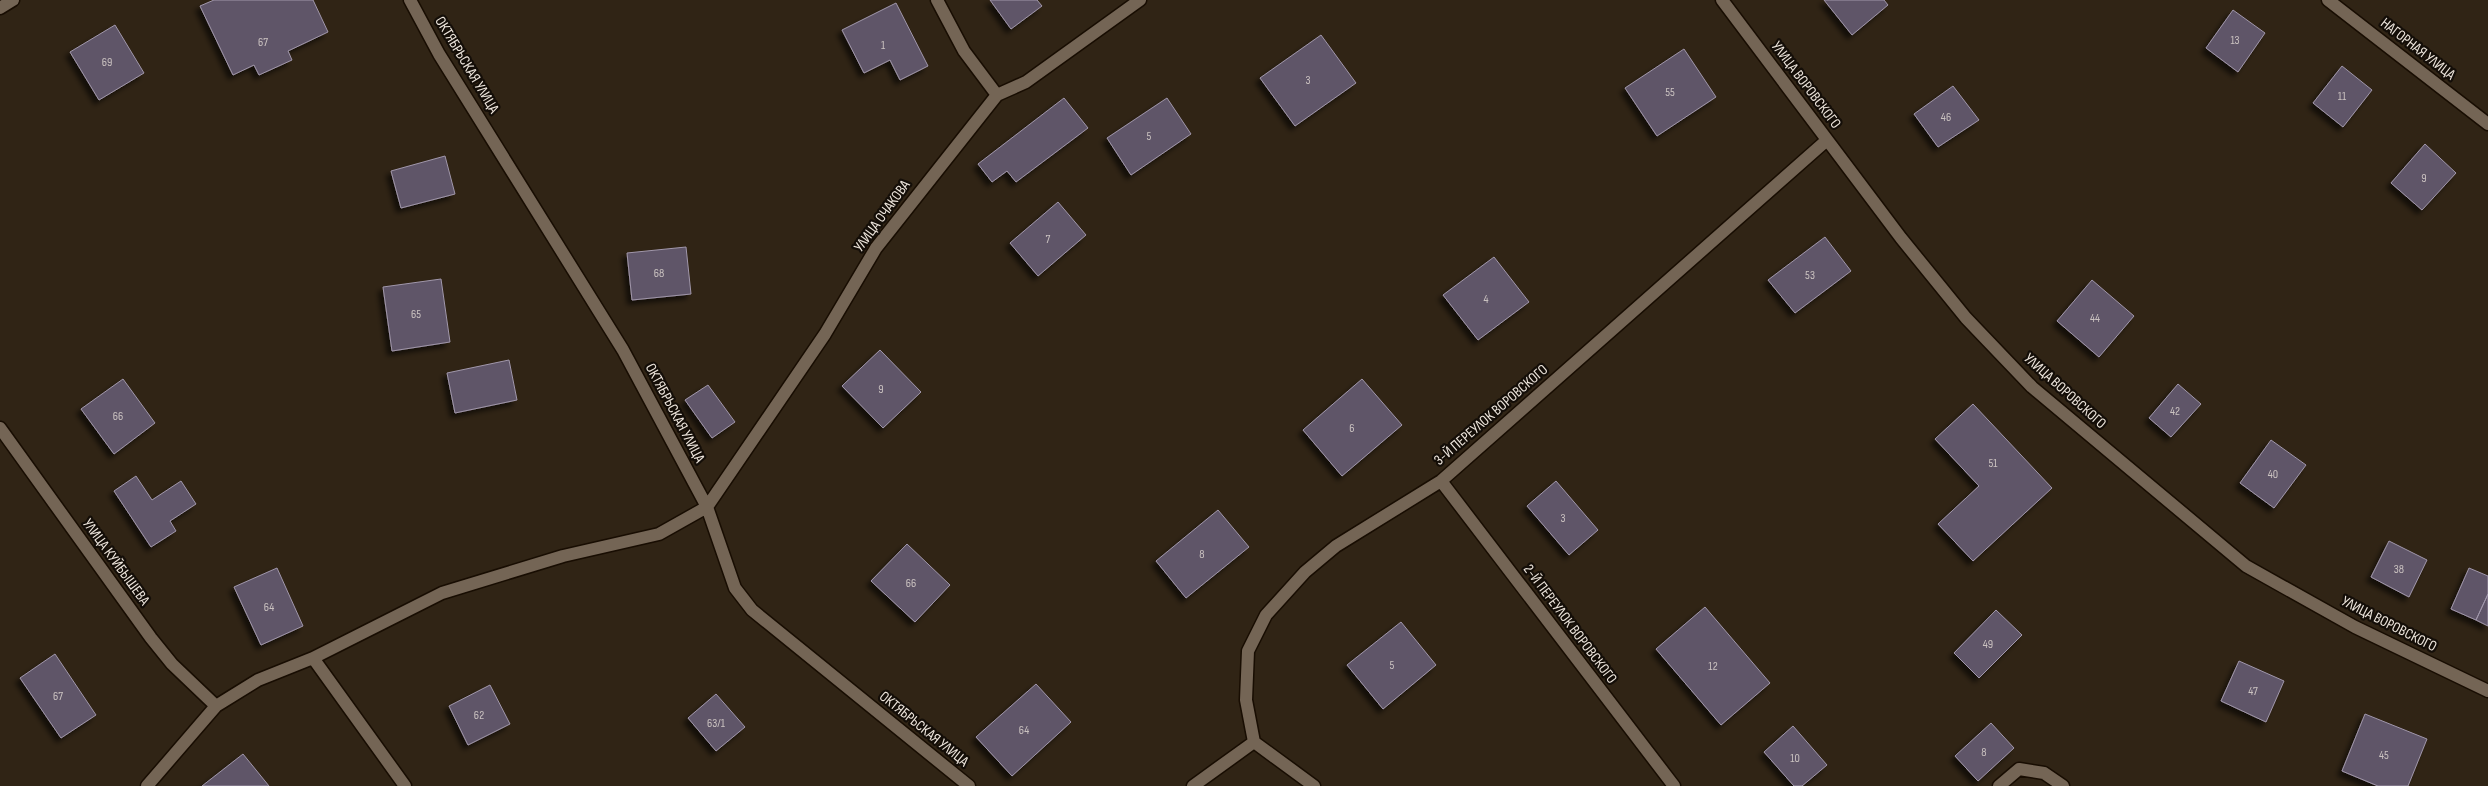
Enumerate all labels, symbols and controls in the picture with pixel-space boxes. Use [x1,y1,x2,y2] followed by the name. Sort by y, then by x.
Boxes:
[431,13,504,117] street label: ОКТЯБРЬСКАЯ УЛИЦА
[2377,14,2460,85] street label: НАГОРНАЯ УЛИЦА
[2230,33,2240,48] house number: 13
[258,35,268,50] house number: 67
[881,38,886,53] house number: 1
[1767,38,1845,132] street label: УЛИЦА ВОРОВСКОГО
[102,55,112,70] house number: 69
[1305,73,1311,88] house number: 3
[1665,85,1675,100] house number: 55
[2338,89,2347,104] house number: 11
[1941,110,1951,125] house number: 46
[1147,129,1152,144] house number: 5
[2421,171,2427,186] house number: 9
[850,176,915,256] street label: УЛИЦА ОЧАКОВА
[1046,232,1051,247] house number: 7
[654,266,664,281] house number: 68
[1805,268,1815,283] house number: 53
[1483,292,1489,307] house number: 4
[411,307,421,322] house number: 65
[2090,311,2100,326] house number: 44
[2020,349,2110,433] street label: УЛИЦА ВОРОВСКОГО
[641,360,709,466] street label: ОКТЯБРЬСКАЯ УЛИЦА
[1430,360,1552,470] street label: 3-Й ПЕРЕУЛОК ВОРОВСКОГО
[878,382,884,397] house number: 9
[2170,404,2180,419] house number: 42
[113,409,123,424] house number: 66
[1349,421,1355,436] house number: 6
[1988,456,1998,471] house number: 51
[2268,467,2278,482] house number: 40
[1560,511,1566,526] house number: 3
[78,515,154,610] street label: УЛИЦА КУЙБЫШЕВА
[1199,547,1205,562] house number: 8
[1519,561,1621,687] street label: 2-Й ПЕРЕУЛОК ВОРОВСКОГО
[2394,562,2404,577] house number: 38
[906,576,916,591] house number: 66
[2338,592,2440,656] street label: УЛИЦА ВОРОВСКОГО
[264,600,274,615] house number: 64
[1983,637,1993,652] house number: 49
[1390,658,1395,673] house number: 5
[1708,659,1718,674] house number: 12
[2248,684,2258,699] house number: 47
[875,687,973,771] street label: ОКТЯБРЬСКАЯ УЛИЦА
[53,689,63,704] house number: 67
[474,708,484,723] house number: 62
[707,716,726,731] house number: 63/1
[1019,723,1029,738] house number: 64
[1981,745,1987,760] house number: 8
[2379,748,2389,763] house number: 45
[1790,751,1800,766] house number: 10

